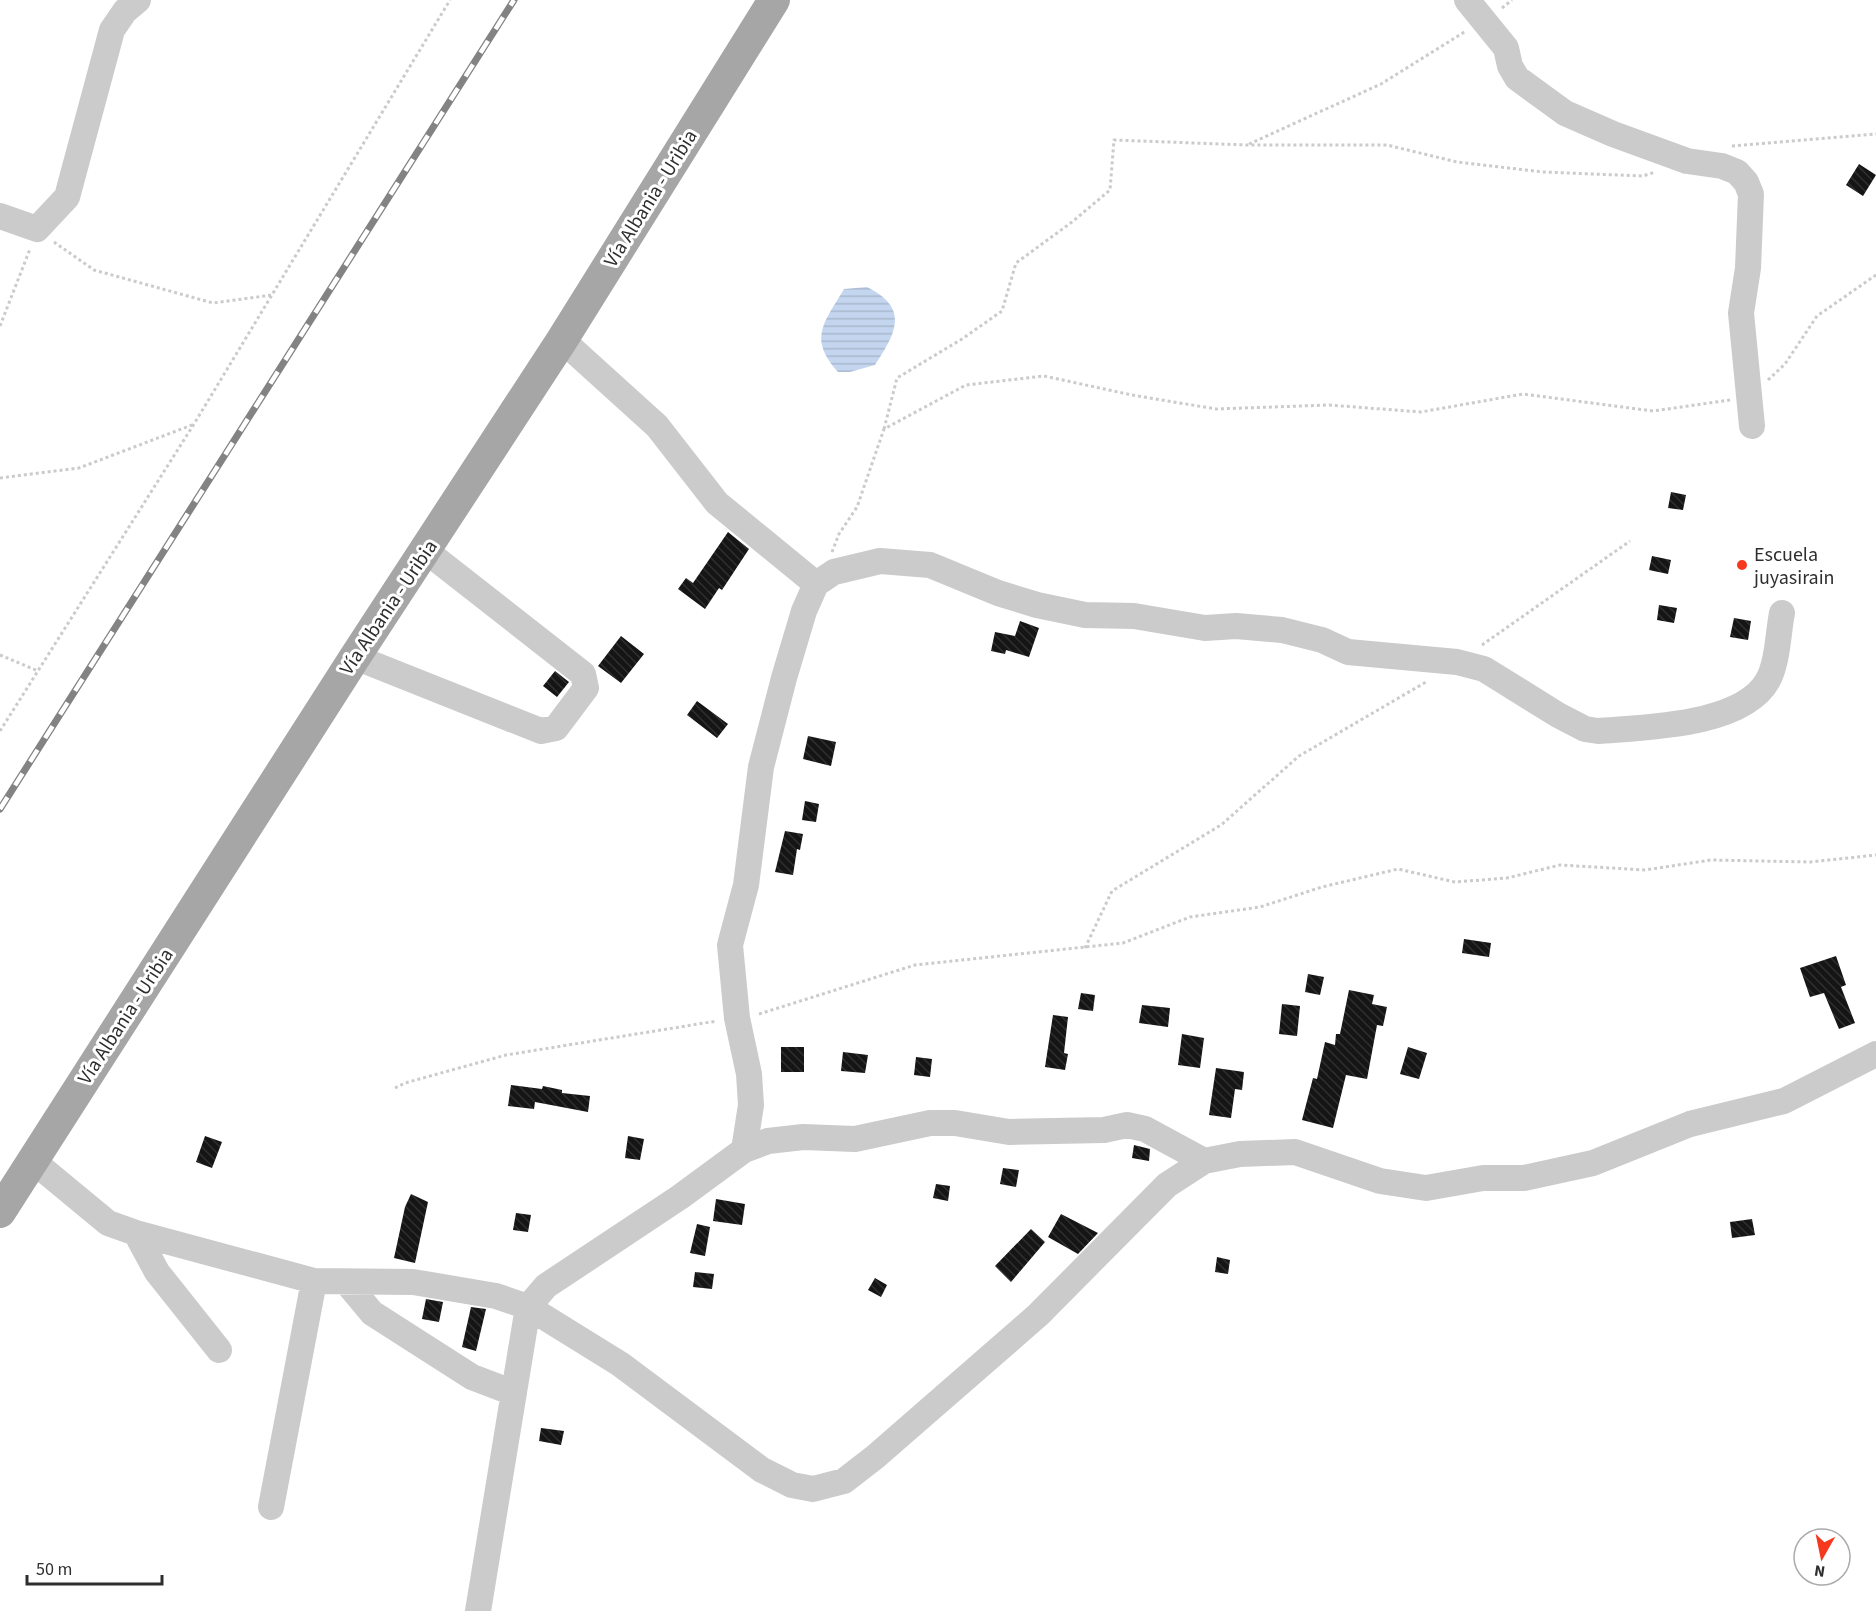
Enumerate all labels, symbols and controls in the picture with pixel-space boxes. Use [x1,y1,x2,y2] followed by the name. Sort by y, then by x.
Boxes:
[597,124,704,273] street label: Vía Albania - Uribia
[333,535,444,681] street label: Vía Albania - Uribia
[1753,541,1835,592] place label: Escuela juyasirain
[1735,558,1749,572] marker: Escuela juyasirain
[71,943,180,1090] street label: Vía Albania - Uribia
[1792,1527,1852,1587] north arrow
[27,1548,162,1586] scale bar
[36,1557,72,1582] text: 50 m
[1813,1559,1827,1583] text: N

